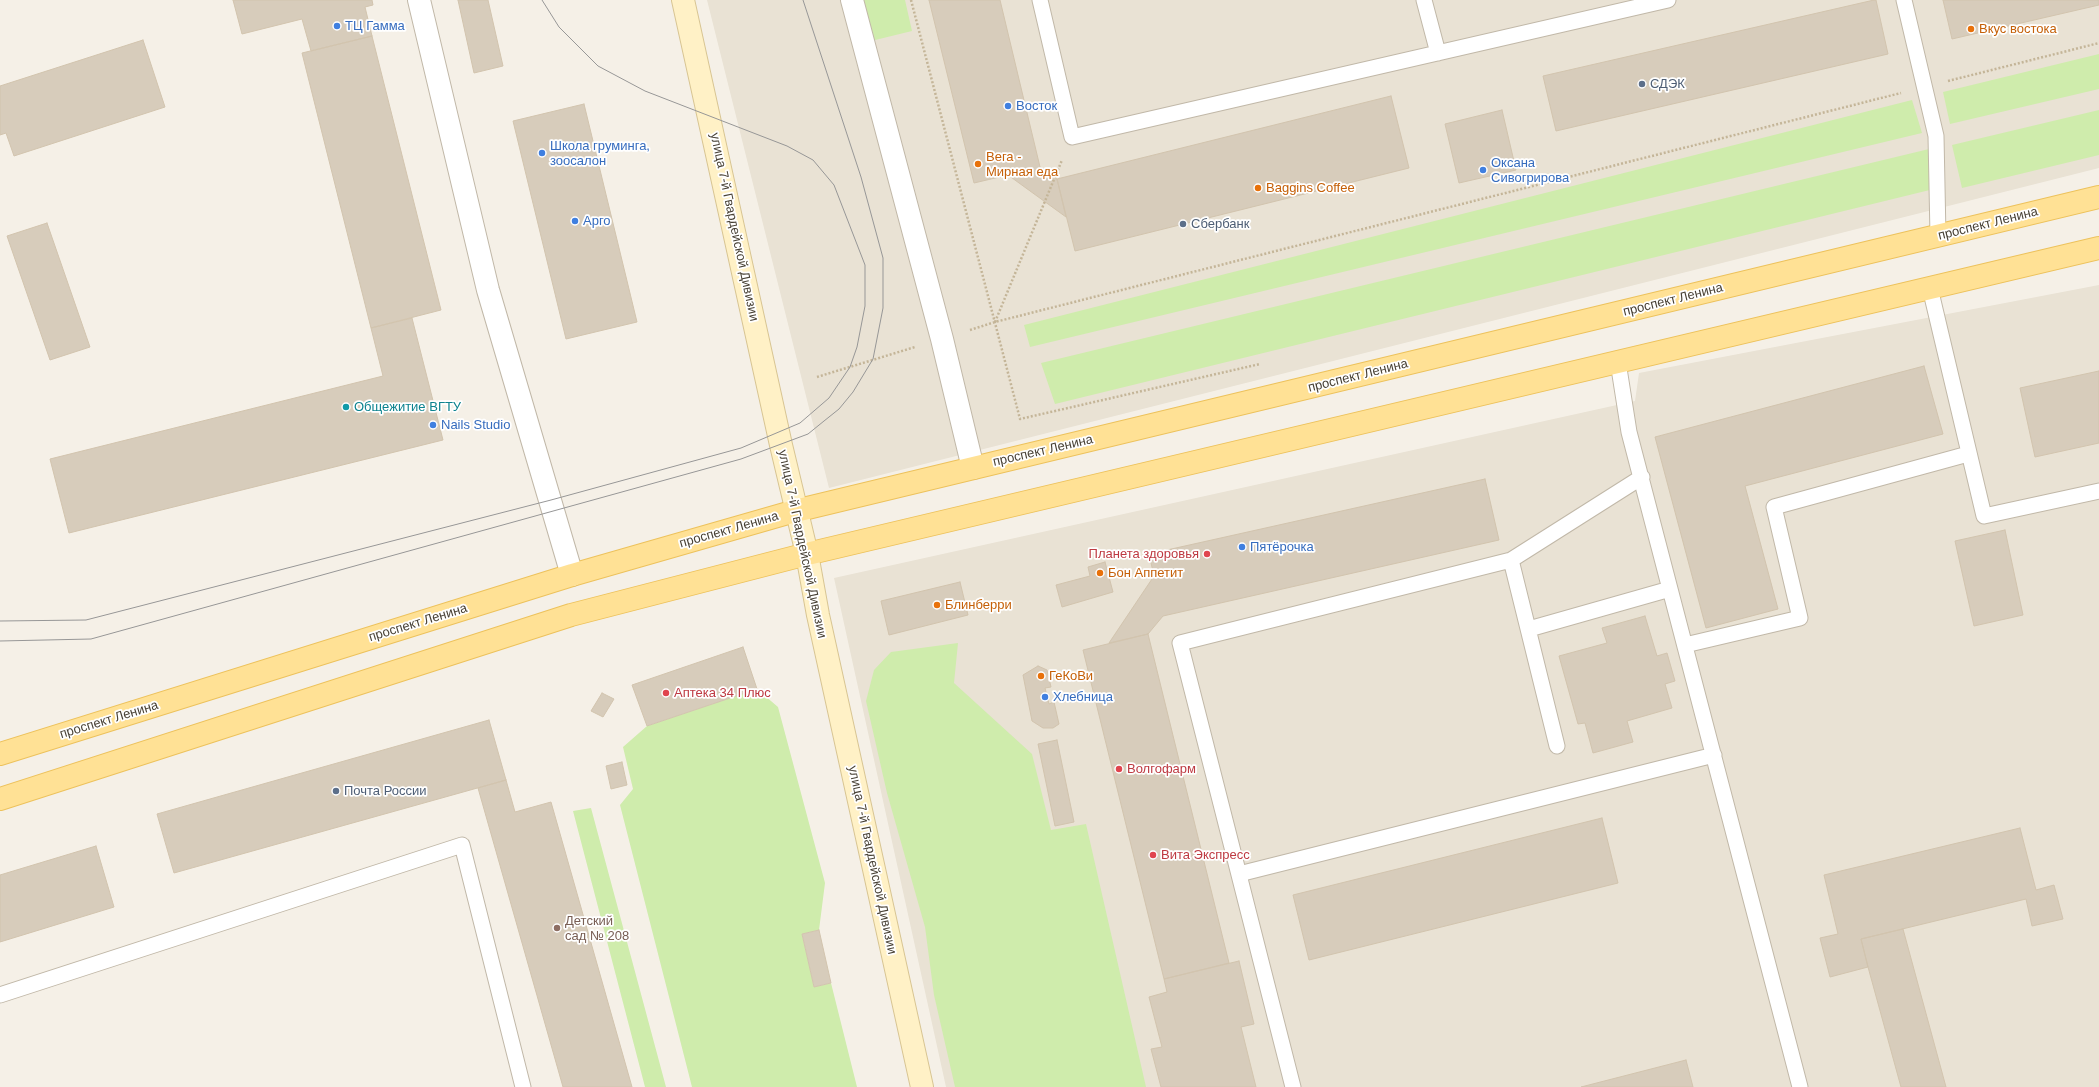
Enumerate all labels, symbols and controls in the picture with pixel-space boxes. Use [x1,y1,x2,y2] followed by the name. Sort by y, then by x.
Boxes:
[345,18,405,34] place label: ТЦ Гамма
[332,21,342,31] marker: ТЦ Гамма
[1979,21,2057,37] place label: Вкус востока
[1966,24,1976,34] marker: Вкус востока
[1650,76,1685,92] place label: СДЭК
[1637,79,1647,89] marker: СДЭК
[1016,98,1057,114] place label: Восток
[1003,101,1013,111] marker: Восток
[706,131,762,323] street label: улица 7-й Гвардейской Дивизии
[550,138,650,169] place label: Школа груминга, зоосалон
[537,148,547,158] marker: Школа груминга, зоосалон
[986,149,1058,180] place label: Вега - Мирная еда
[1491,155,1569,186] place label: Оксана Сивогрирова
[973,159,983,169] marker: Вега - Мирная еда
[1478,165,1488,175] marker: Оксана Сивогрирова
[1266,180,1355,196] place label: Baggins Coffee
[1253,183,1263,193] marker: Baggins Coffee
[1936,204,2040,244] street label: проспект Ленина
[583,213,611,229] place label: Арго
[570,216,580,226] marker: Арго
[1191,216,1249,232] place label: Сбербанк
[1178,219,1188,229] marker: Сбербанк
[1621,280,1725,320] street label: проспект Ленина
[1306,356,1410,396] street label: проспект Ленина
[354,399,461,415] place label: Общежитие ВГТУ
[341,402,351,412] marker: Общежитие ВГТУ
[441,417,510,433] place label: Nails Studio
[428,420,438,430] marker: Nails Studio
[991,432,1095,470] street label: проспект Ленина
[774,448,830,640] street label: улица 7-й Гвардейской Дивизии
[678,508,780,552] street label: проспект Ленина
[1250,539,1314,555] place label: Пятёрочка
[1237,542,1247,552] marker: Пятёрочка
[1089,546,1199,562] place label: Планета здоровья
[1202,549,1212,559] marker: Планета здоровья
[1108,565,1183,581] place label: Бон Аппетит
[1095,568,1105,578] marker: Бон Аппетит
[945,597,1012,613] place label: Блинберри
[932,600,942,610] marker: Блинберри
[367,601,469,645] street label: проспект Ленина
[1049,668,1093,684] place label: ГеКоВи
[1036,671,1046,681] marker: ГеКоВи
[674,685,771,701] place label: Аптека 34 Плюс
[661,688,671,698] marker: Аптека 34 Плюс
[1053,689,1113,705] place label: Хлебница
[1040,692,1050,702] marker: Хлебница
[58,698,160,742] street label: проспект Ленина
[1127,761,1196,777] place label: Волгофарм
[844,764,900,956] street label: улица 7-й Гвардейской Дивизии
[1114,764,1124,774] marker: Волгофарм
[344,783,427,799] place label: Почта России
[331,786,341,796] marker: Почта России
[1161,847,1250,863] place label: Вита Экспресс
[1148,850,1158,860] marker: Вита Экспресс
[565,913,629,944] place label: Детский сад № 208
[552,923,562,933] marker: Детский сад № 208

